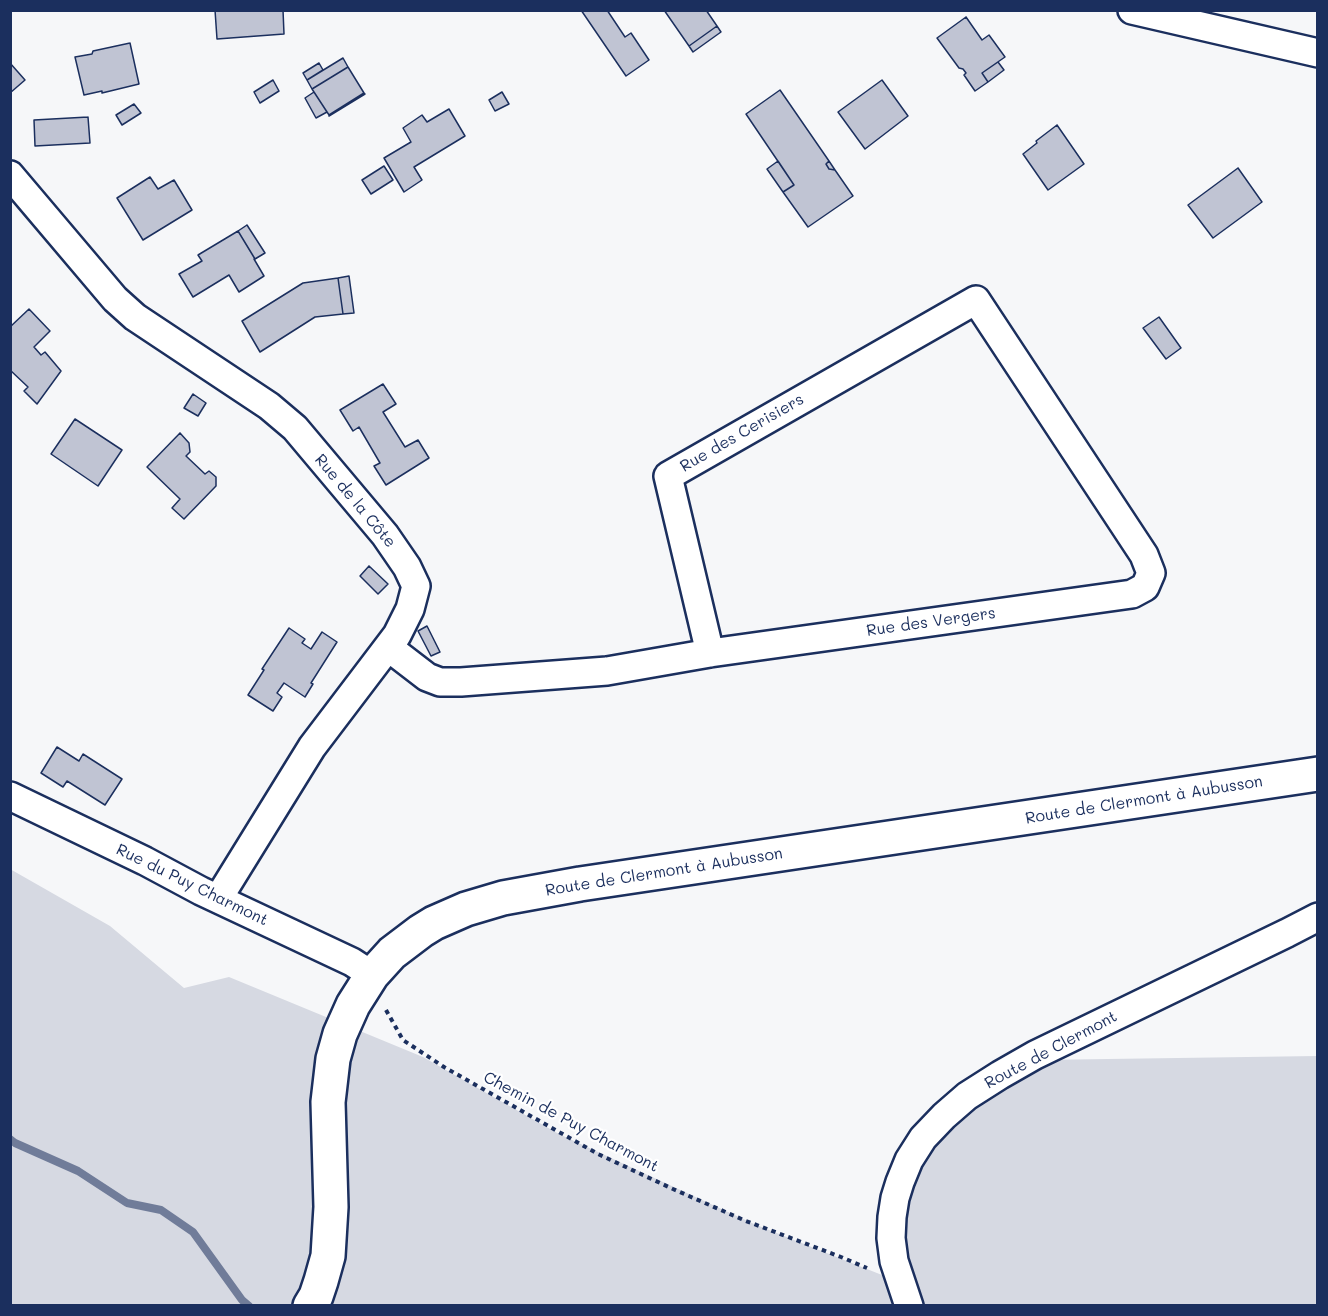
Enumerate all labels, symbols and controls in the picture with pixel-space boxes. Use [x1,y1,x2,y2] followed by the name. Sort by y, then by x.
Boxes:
[677,390,807,476] street label: Rue des Cerisiers
[310,450,400,552] street label: Rue de la Côte
[865,603,997,641] street label: Rue des Vergers
[1024,772,1264,828] street label: Route de Clermont à Aubusson
[113,840,271,930] street label: Rue du Puy Charmont
[544,844,784,900] street label: Route de Clermont à Aubusson
[981,1007,1121,1093] street label: Route de Clermont
[480,1068,662,1176] street label: Chemin de Puy Charmont

